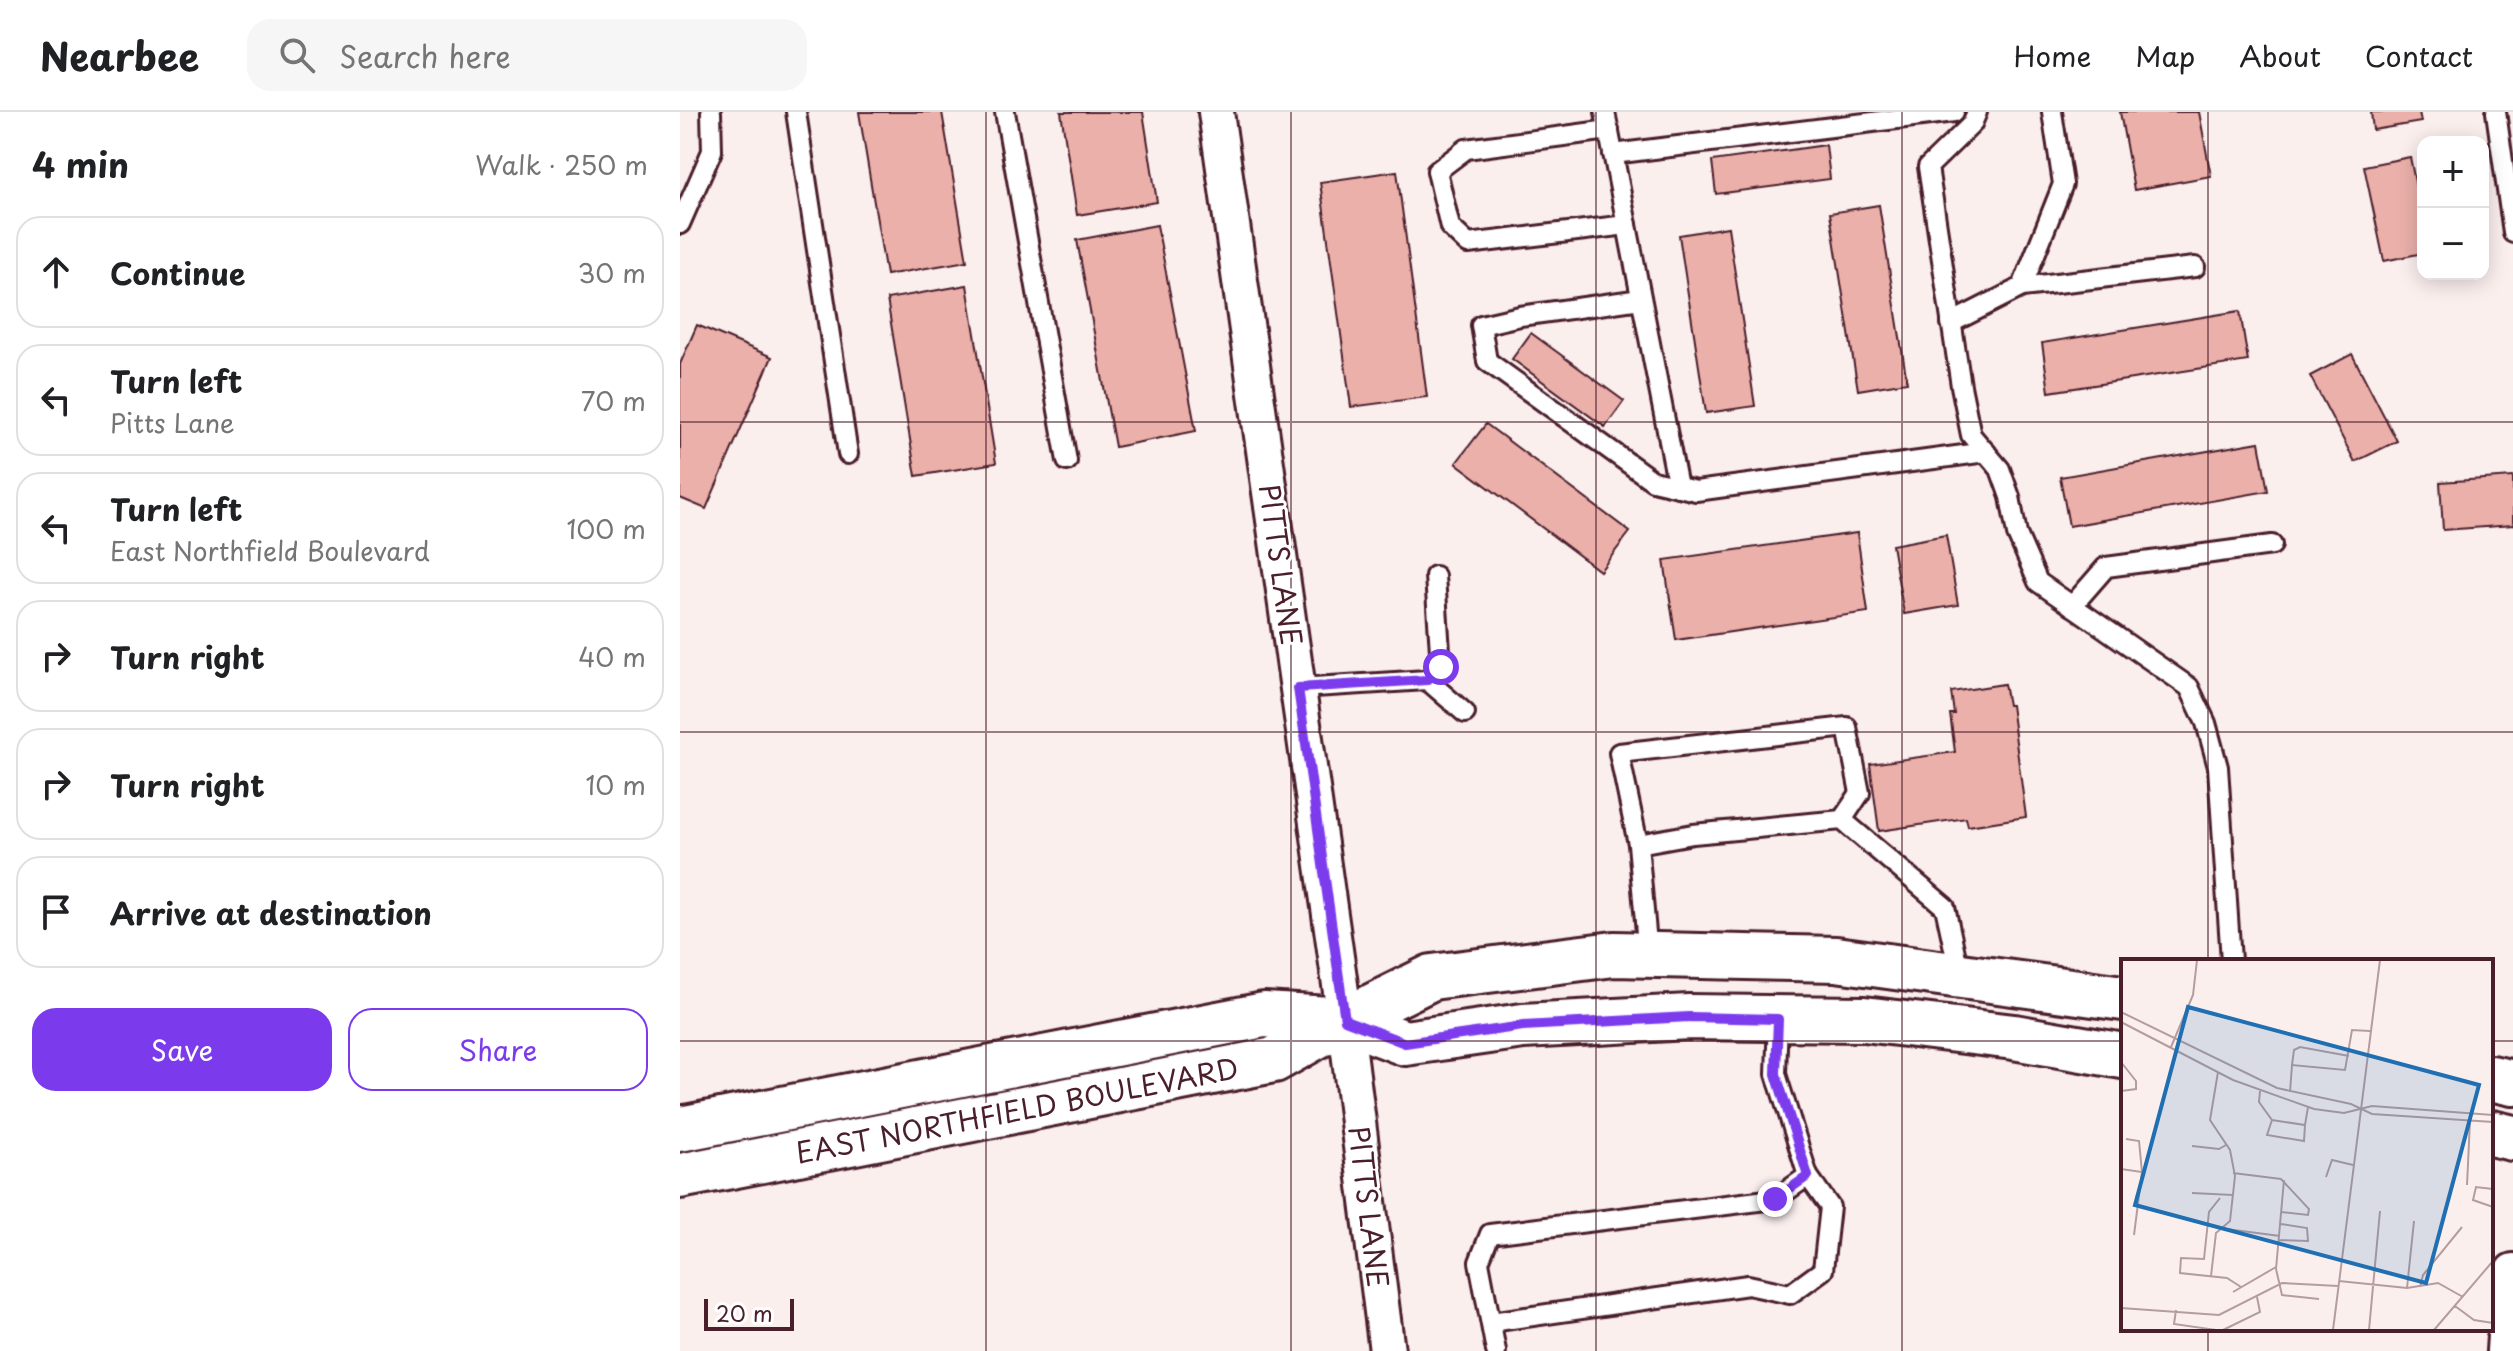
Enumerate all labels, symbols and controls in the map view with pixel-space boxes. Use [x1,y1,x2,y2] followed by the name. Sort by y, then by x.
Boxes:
[247,19,807,91] search box
[40,27,199,84] text: Nearbee
[275,33,319,77] icon: search
[339,33,511,78] text: Search here
[2013,34,2091,77] text: Home
[2135,34,2195,77] text: Map
[2239,34,2321,77] text: About
[2365,34,2473,77] text: Contact
[2417,136,2489,280] map controls
[2417,136,2489,208] button: +
[32,138,129,190] text: 4 min
[475,145,648,184] text: Walk · 250 m
[2417,208,2489,280] button: −
[34,250,78,294] icon: ahead
[110,250,245,295] text: Continue
[578,253,646,292] text: 30 m
[110,358,242,403] text: Turn left
[34,378,78,422] icon: left
[581,381,646,420] text: 70 m
[110,403,235,442] text: Pitts Lane
[1249,481,1314,648] street label: PITTS LANE
[110,486,242,531] text: Turn left
[34,506,78,550] icon: left
[566,509,646,548] text: 100 m
[110,531,430,570] text: East Northfield Boulevard
[34,634,78,678] icon: right
[110,634,265,679] text: Turn right
[578,637,646,676] text: 40 m
[1423,649,1459,685] route start
[34,762,78,806] icon: right
[110,762,265,807] text: Turn right
[585,765,646,804] text: 10 m
[34,890,78,934] icon: arrive
[110,890,432,935] text: Arrive at destination
[2121,959,2493,1331] inset map
[32,1008,332,1091] button: Save
[348,1008,648,1091] button: Share
[792,1045,1242,1174] street label: EAST NORTHFIELD BOULEVARD
[1338,1123,1401,1290] street label: PITTS LANE
[1757,1181,1793,1217] route end
[704,1295,794,1331] scale bar
[716,1296,773,1329] text: 20 m

